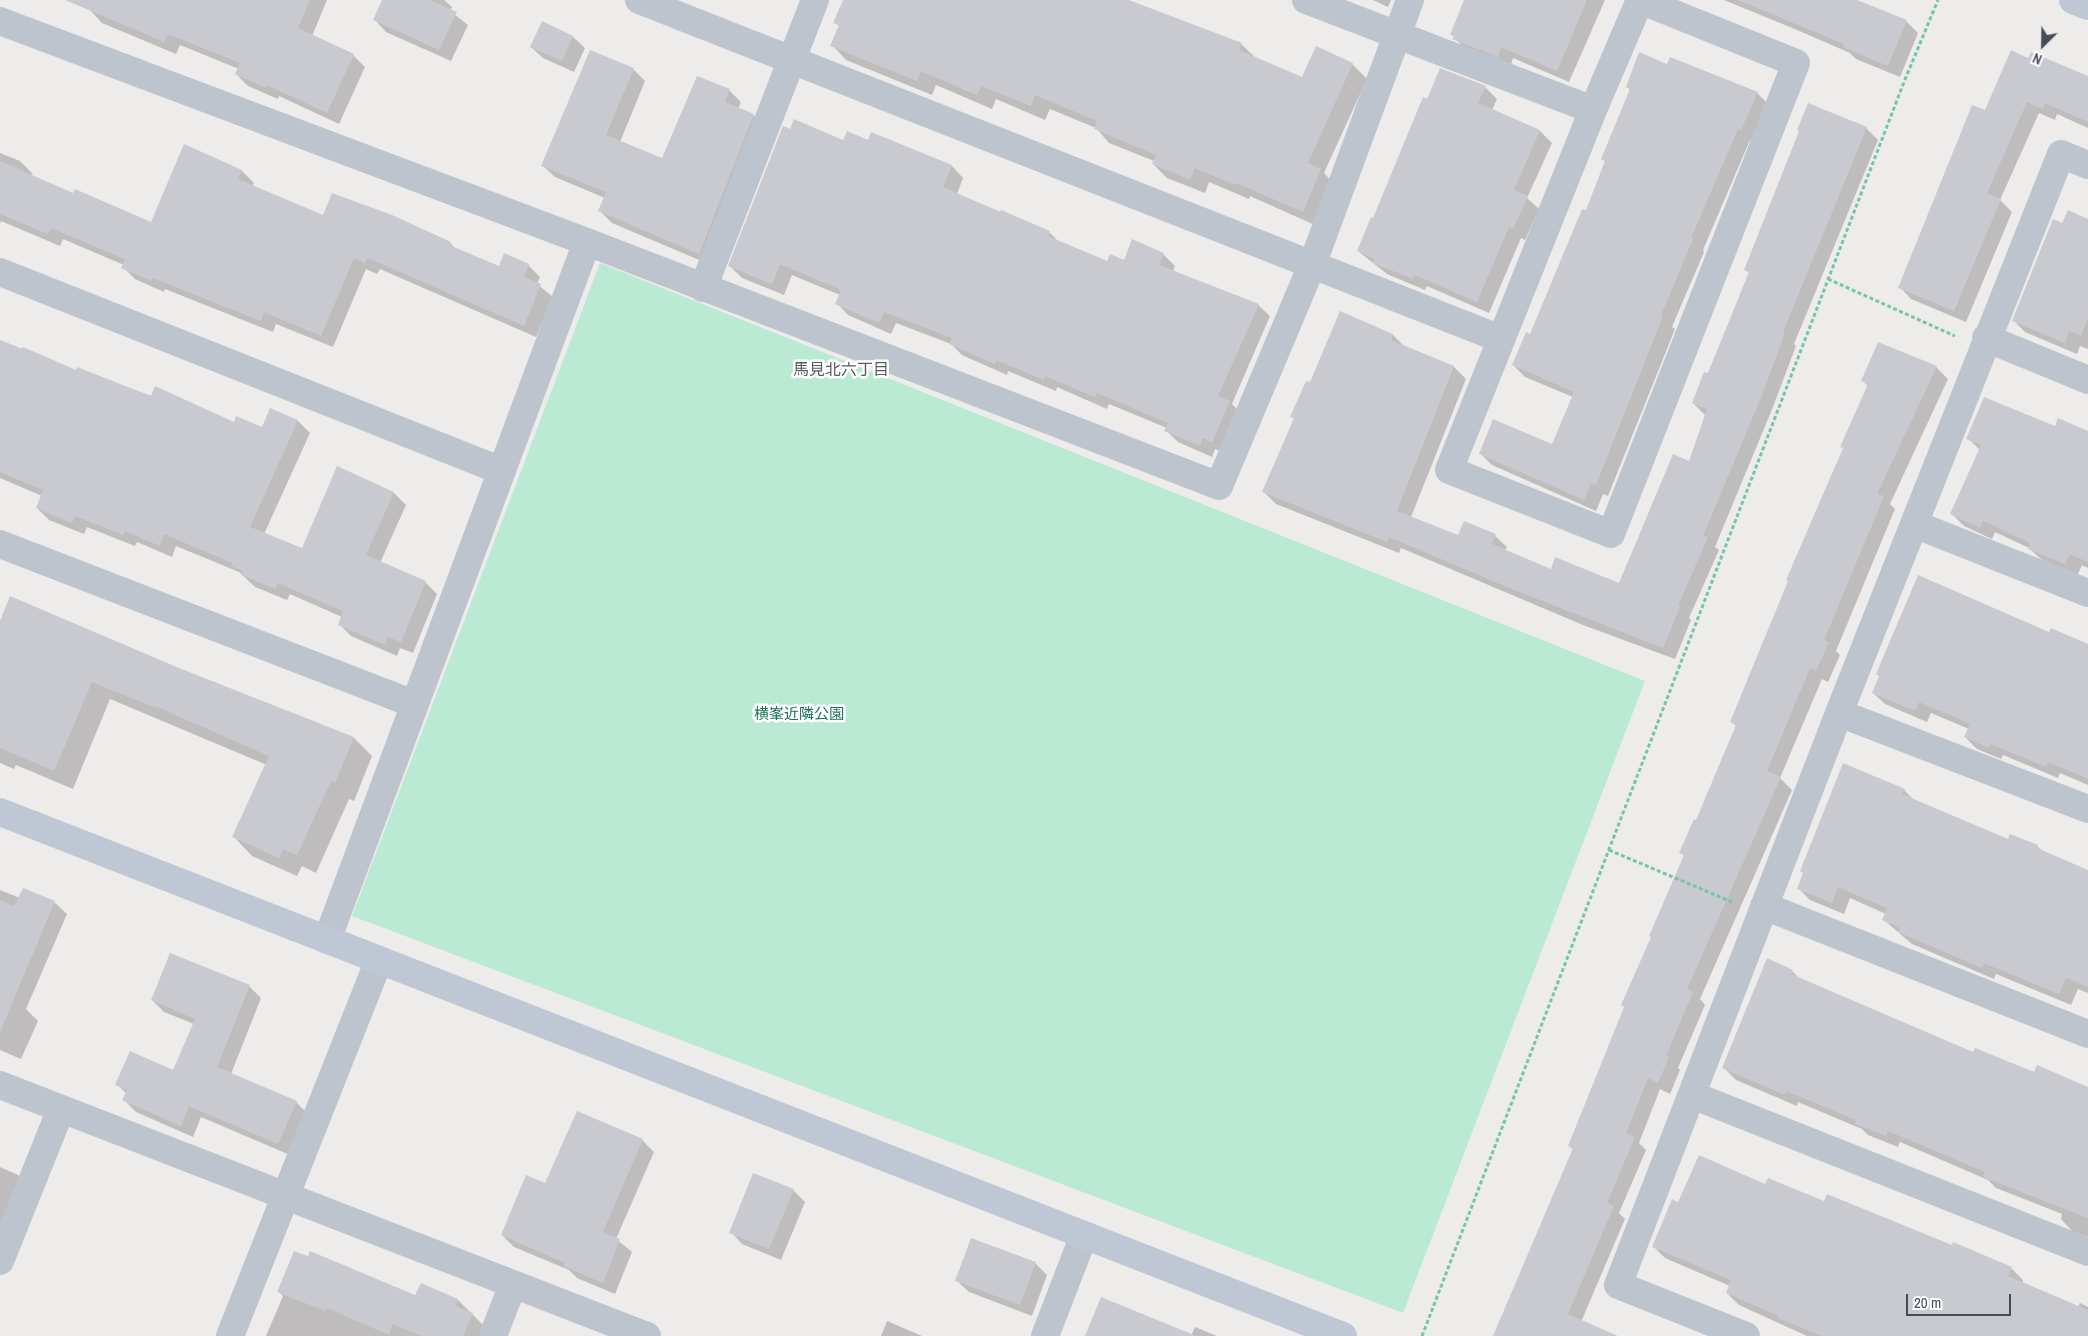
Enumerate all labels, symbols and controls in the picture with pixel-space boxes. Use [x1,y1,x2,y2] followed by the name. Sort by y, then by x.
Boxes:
[2018,20,2068,70] north arrow
[2030,49,2044,69] text: N
[793,361,889,381] district label: 馬見北六丁目
[754,706,844,724] park label: 横峯近隣公園
[1908,1284,2013,1316] scale bar
[1914,1292,1941,1313] text: 20 m

